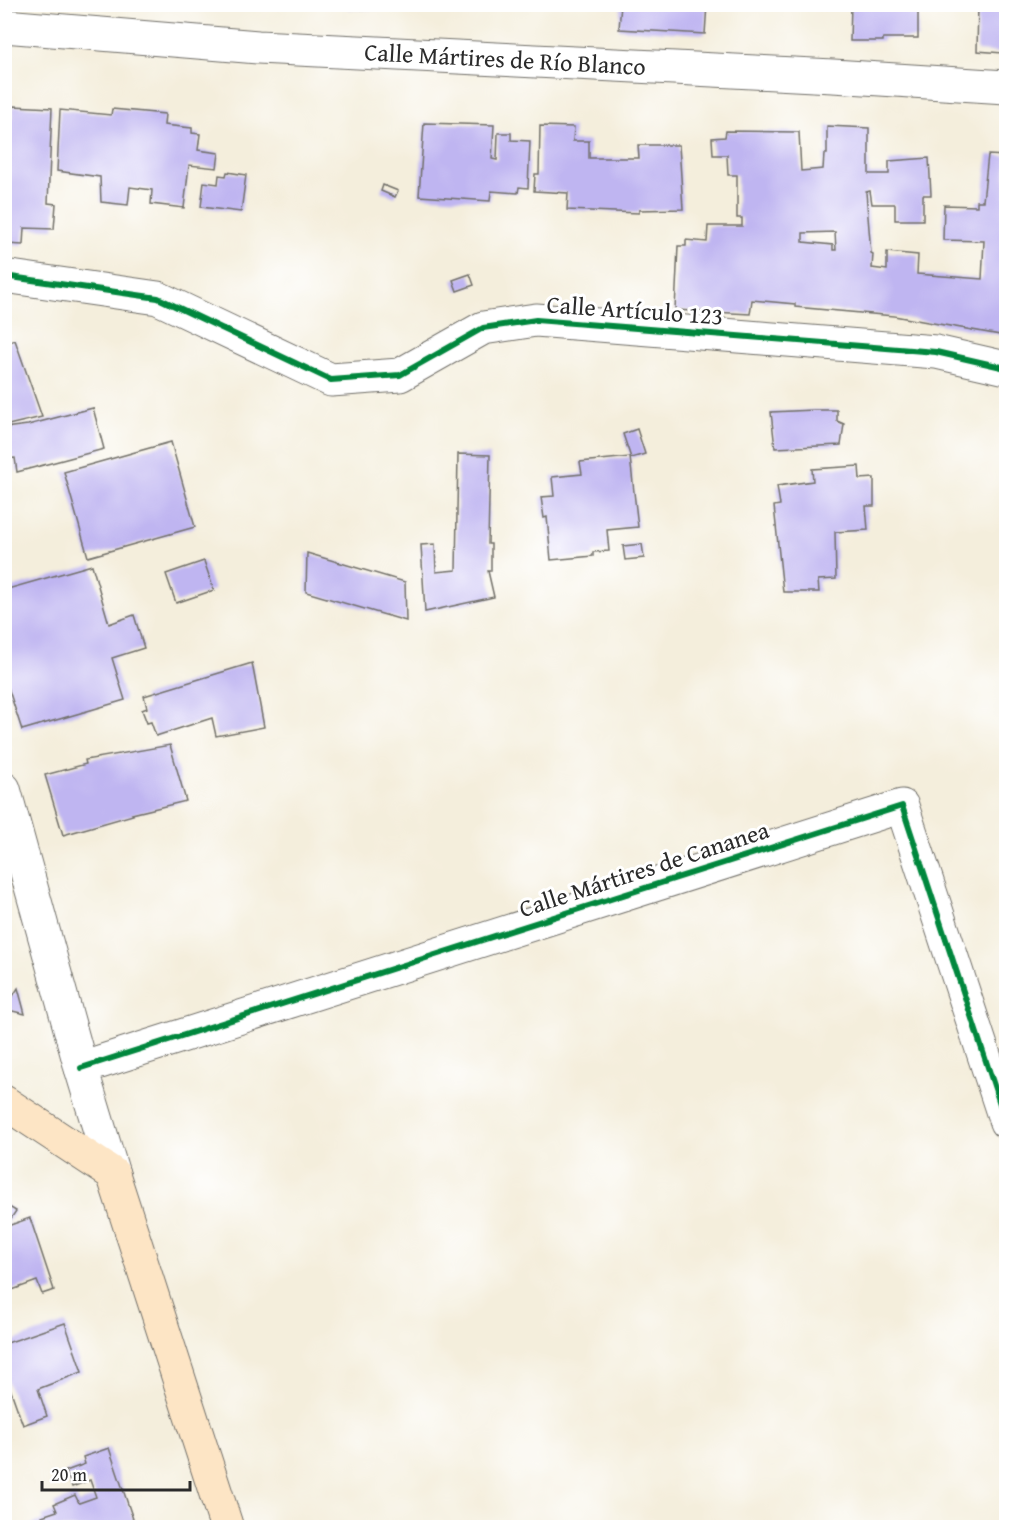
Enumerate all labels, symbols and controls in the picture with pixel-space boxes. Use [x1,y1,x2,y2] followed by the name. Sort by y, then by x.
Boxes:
[363,34,647,84] street label: Calle Mártires de Río Blanco
[546,286,724,334] street label: Calle Artículo 123
[515,812,774,926] street label: Calle Mártires de Cananea
[42,1454,190,1492] scale bar
[51,1461,87,1488] text: 20 m

